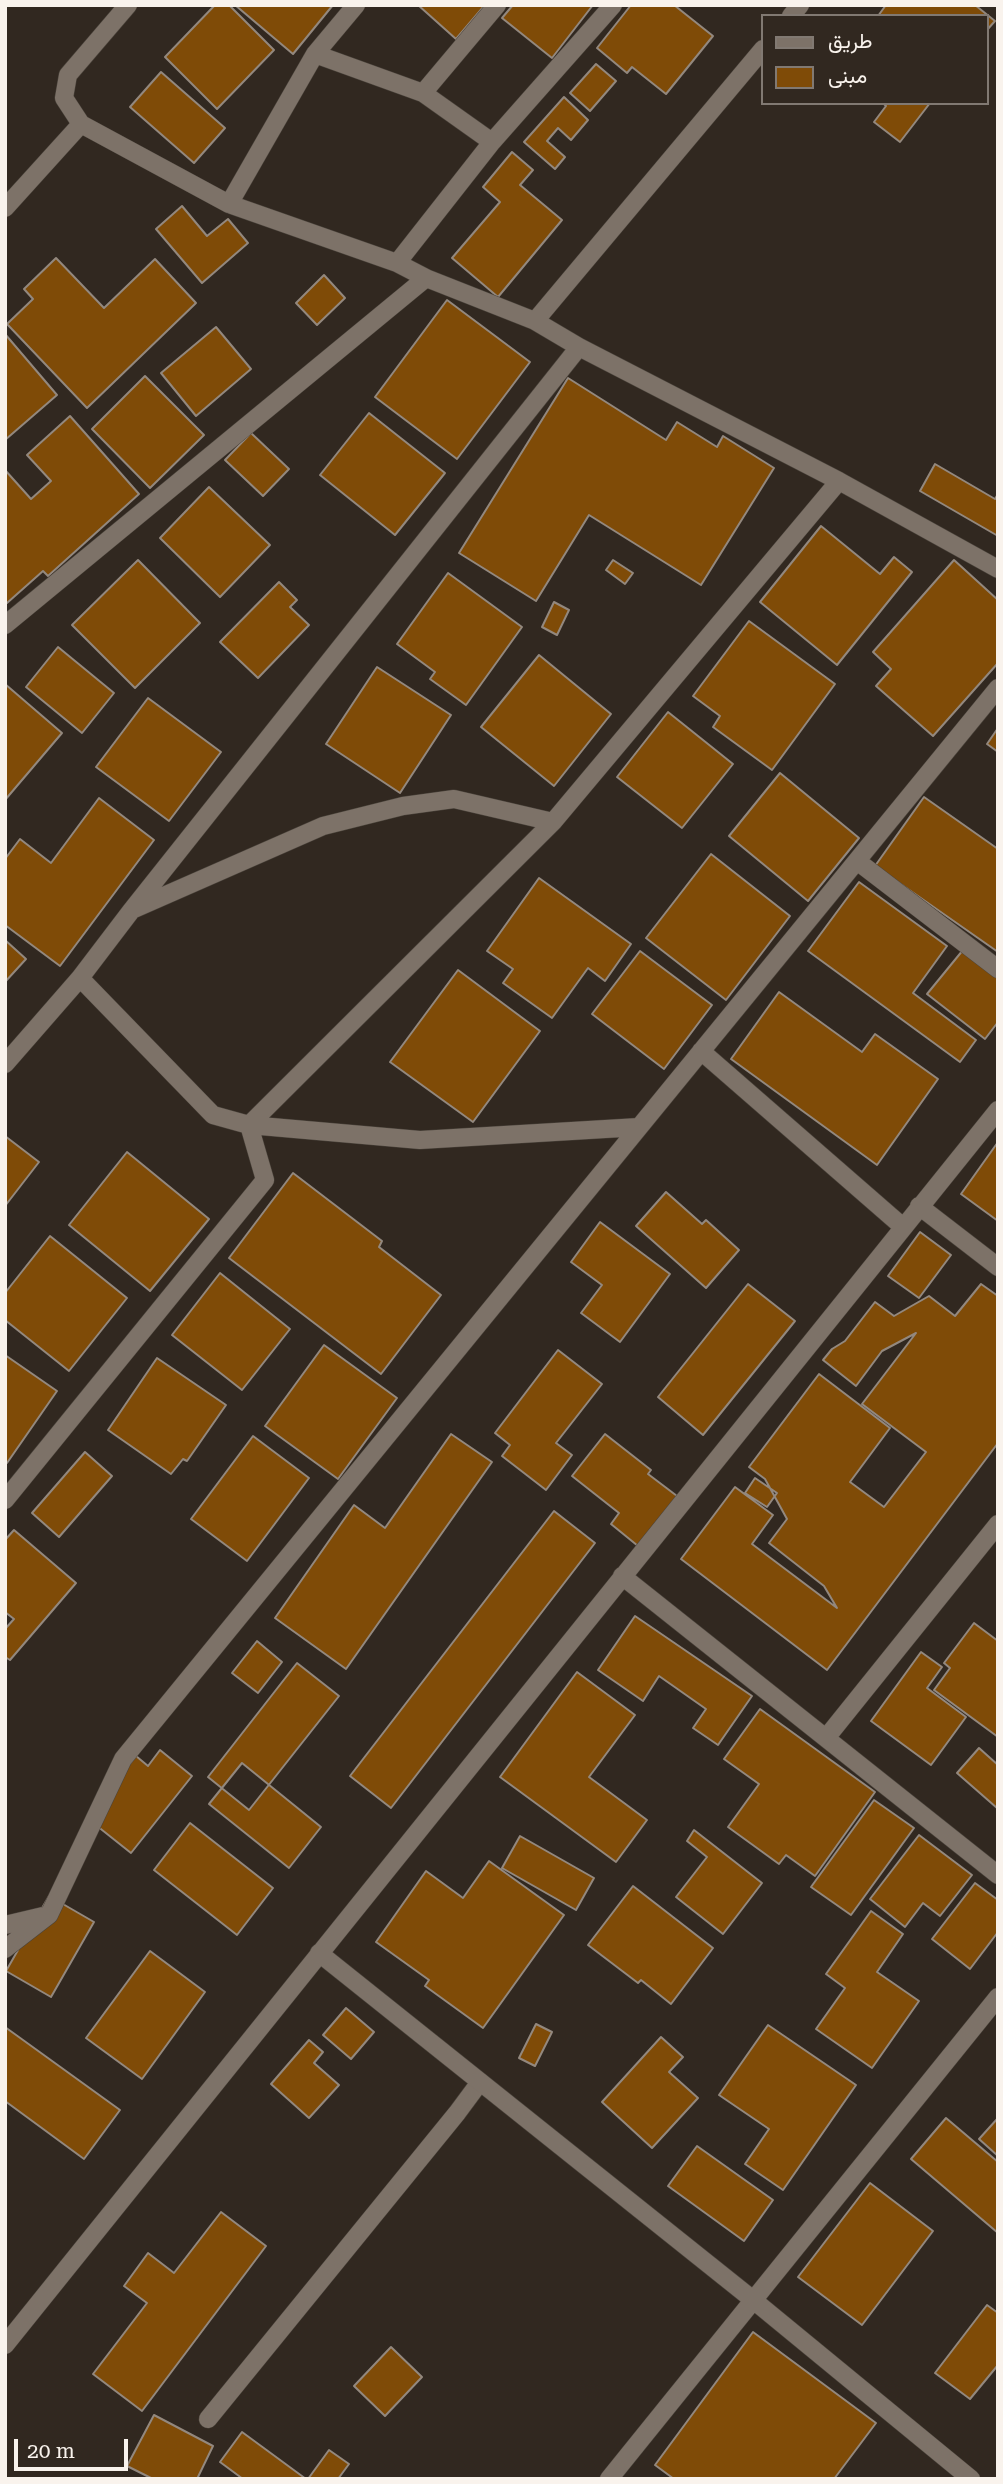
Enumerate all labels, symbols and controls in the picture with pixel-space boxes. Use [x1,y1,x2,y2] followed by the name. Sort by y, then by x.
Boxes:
[762,14,989,105] legend
[828,29,873,53] text: طريق
[828,64,867,88] text: مبنى
[18,2424,131,2468] scale bar
[27,2439,75,2463] text: 20 m

